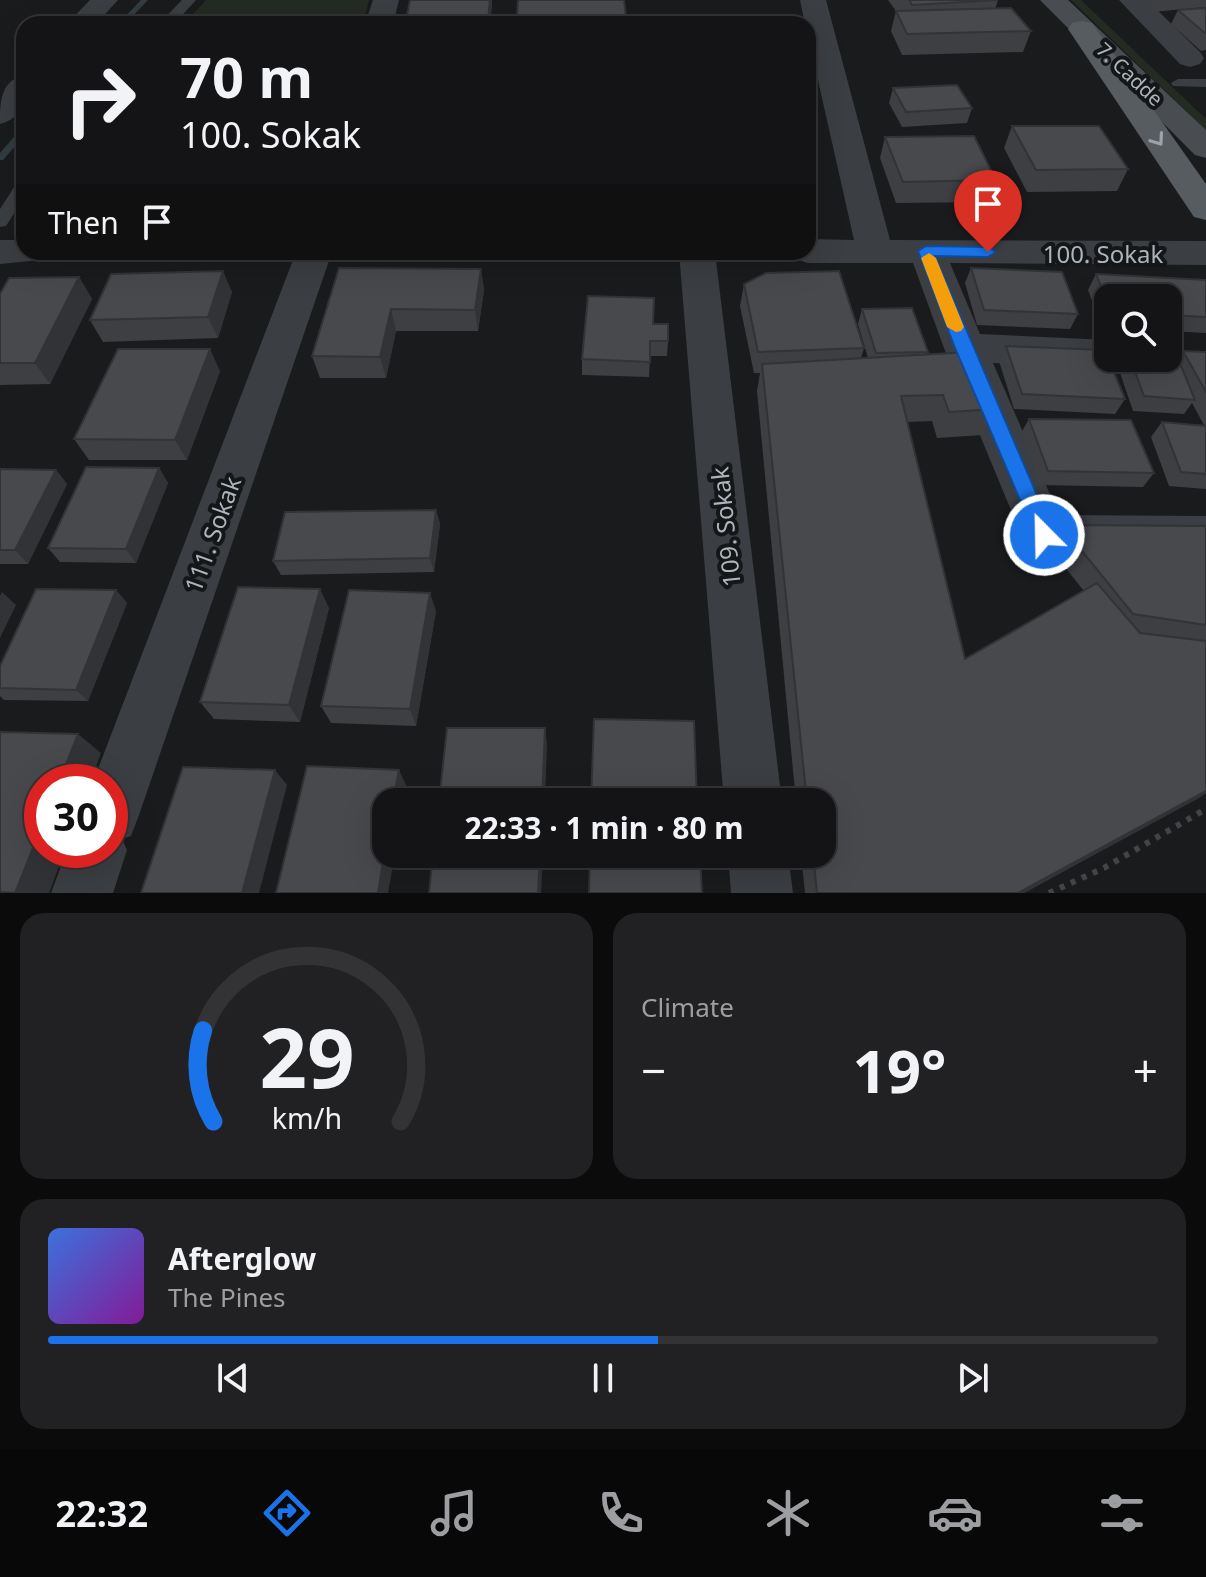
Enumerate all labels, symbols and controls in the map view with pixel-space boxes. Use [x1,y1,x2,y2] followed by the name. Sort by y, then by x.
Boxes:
[1091,36,1169,112] street label: 7. Cadde
[180,38,313,114] text: 70 m
[48,48,152,152] icon: right
[180,110,361,159] text: 100. Sokak
[1148,131,1163,145] one-way arrow
[954,170,1022,252] pin
[966,182,1010,226] icon: arrive
[135,200,179,244] icon: arrive
[48,202,119,243] text: Then
[1043,237,1164,270] street label: 100. Sokak
[1094,284,1182,372] map controls
[1094,284,1182,372] button: search
[702,465,748,589] street label: 109. Sokak
[176,472,248,596] street label: 111. Sokak
[1002,493,1086,577] position arrow
[24,764,128,868] speed limit sign: 30
[464,807,744,848] text: 22:33 · 1 min · 80 m
[641,989,734,1025] text: Climate
[259,999,354,1112] text: 29
[852,1029,947,1111] text: 19°
[641,1040,666,1100] text: −
[1133,1040,1158,1100] text: +
[271,1098,342,1137] text: km/h
[168,1238,316,1279] text: Afterglow
[168,1279,286,1315] text: The Pines
[211,1356,255,1400] icon: previous
[581,1356,625,1400] icon: pause
[951,1356,995,1400] icon: next
[259,1485,315,1541] icon: directions
[426,1485,482,1541] icon: music
[593,1485,649,1541] icon: phone
[760,1485,816,1541] icon: climate
[927,1485,983,1541] icon: car
[1094,1485,1150,1541] icon: filters
[56,1489,148,1538] text: 22:32

